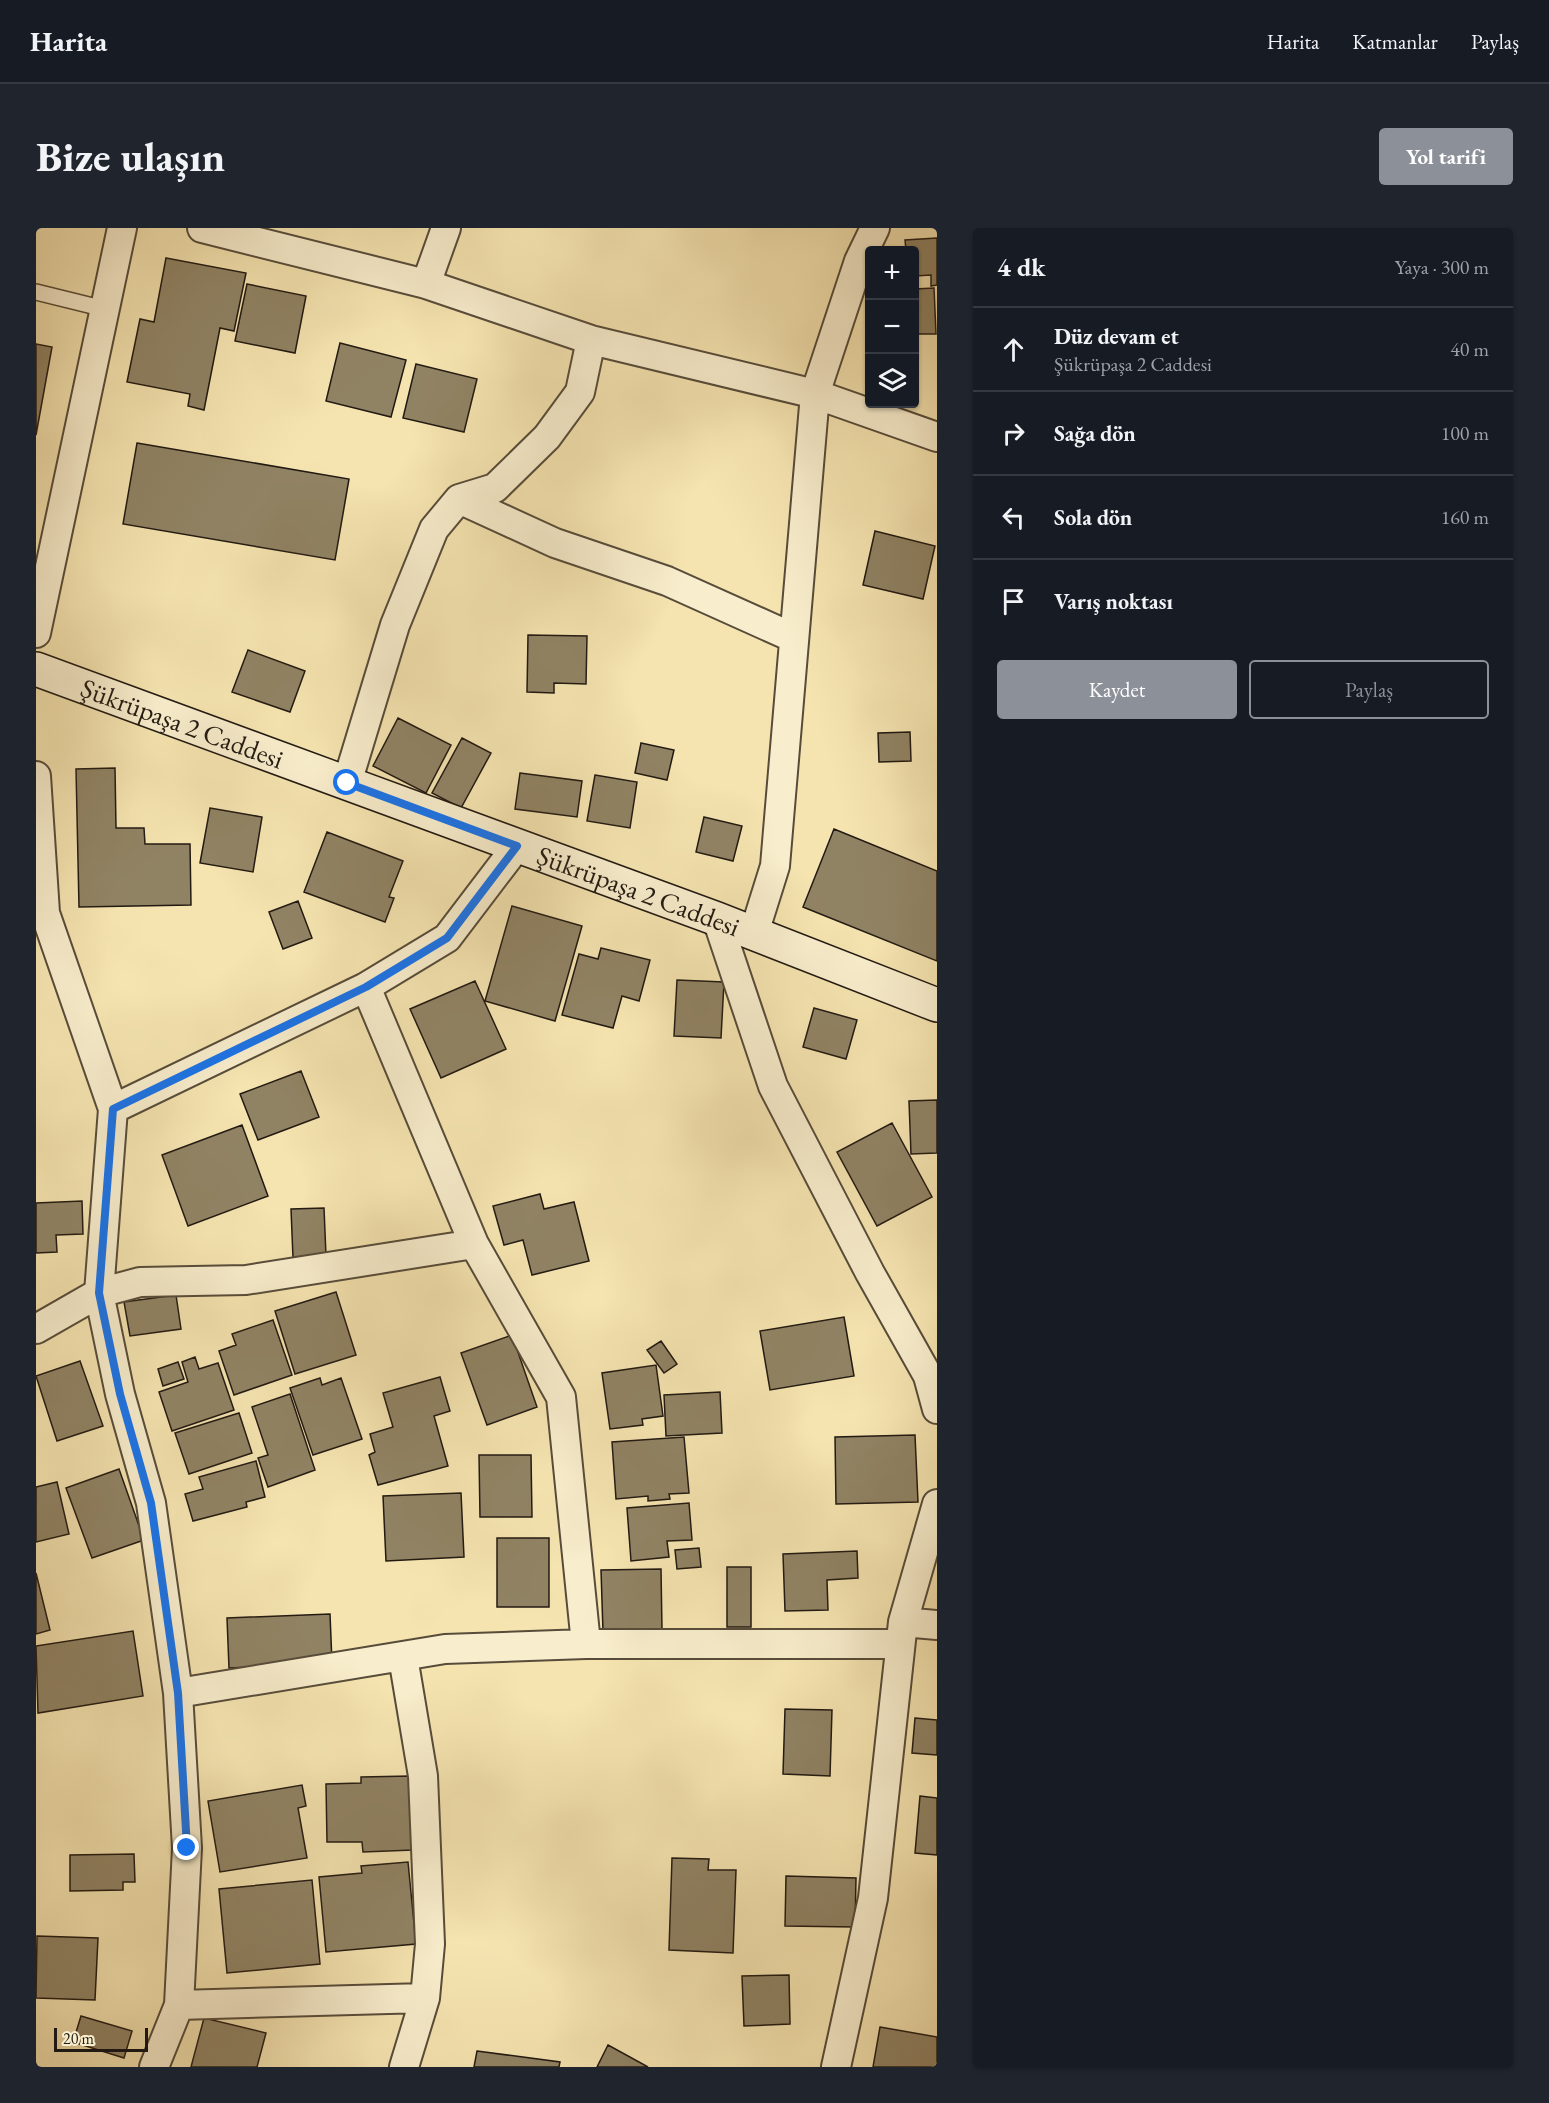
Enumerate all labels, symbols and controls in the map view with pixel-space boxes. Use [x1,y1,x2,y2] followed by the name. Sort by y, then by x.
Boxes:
[30,23,107,59] text: Harita
[1267,28,1319,55] text: Harita
[1352,28,1438,55] text: Katmanlar
[1471,28,1519,55] text: Paylaş
[1379,128,1513,185] button: Yol tarifi
[36,129,225,184] text: Bize ulaşın
[865,246,919,408] map controls
[865,246,919,300] button: +
[997,250,1046,284] text: 4 dk
[1395,254,1489,280] text: Yaya · 300 m
[865,300,919,354] button: −
[1054,322,1179,351] text: Düz devam et
[997,333,1030,366] icon: ahead
[1450,336,1489,362] text: 40 m
[1054,351,1212,377] text: Şükrüpaşa 2 Caddesi
[865,354,919,408] button: layers
[997,417,1030,450] icon: right
[1054,419,1136,448] text: Sağa dön
[1441,420,1489,446] text: 100 m
[997,501,1030,534] icon: left
[1054,503,1132,532] text: Sola dön
[1441,504,1489,530] text: 160 m
[997,585,1030,618] icon: arrive
[1054,587,1173,616] text: Varış noktası
[997,660,1237,719] button: Kaydet
[1249,660,1489,719] button: Paylaş
[76,670,289,776] street label: Şükrüpaşa 2 Caddesi
[333,769,359,795] route start
[532,837,745,944] street label: Şükrüpaşa 2 Caddesi
[173,1834,199,1860] route end
[54,2025,148,2052] scale bar
[63,2028,94,2049] text: 20 m

